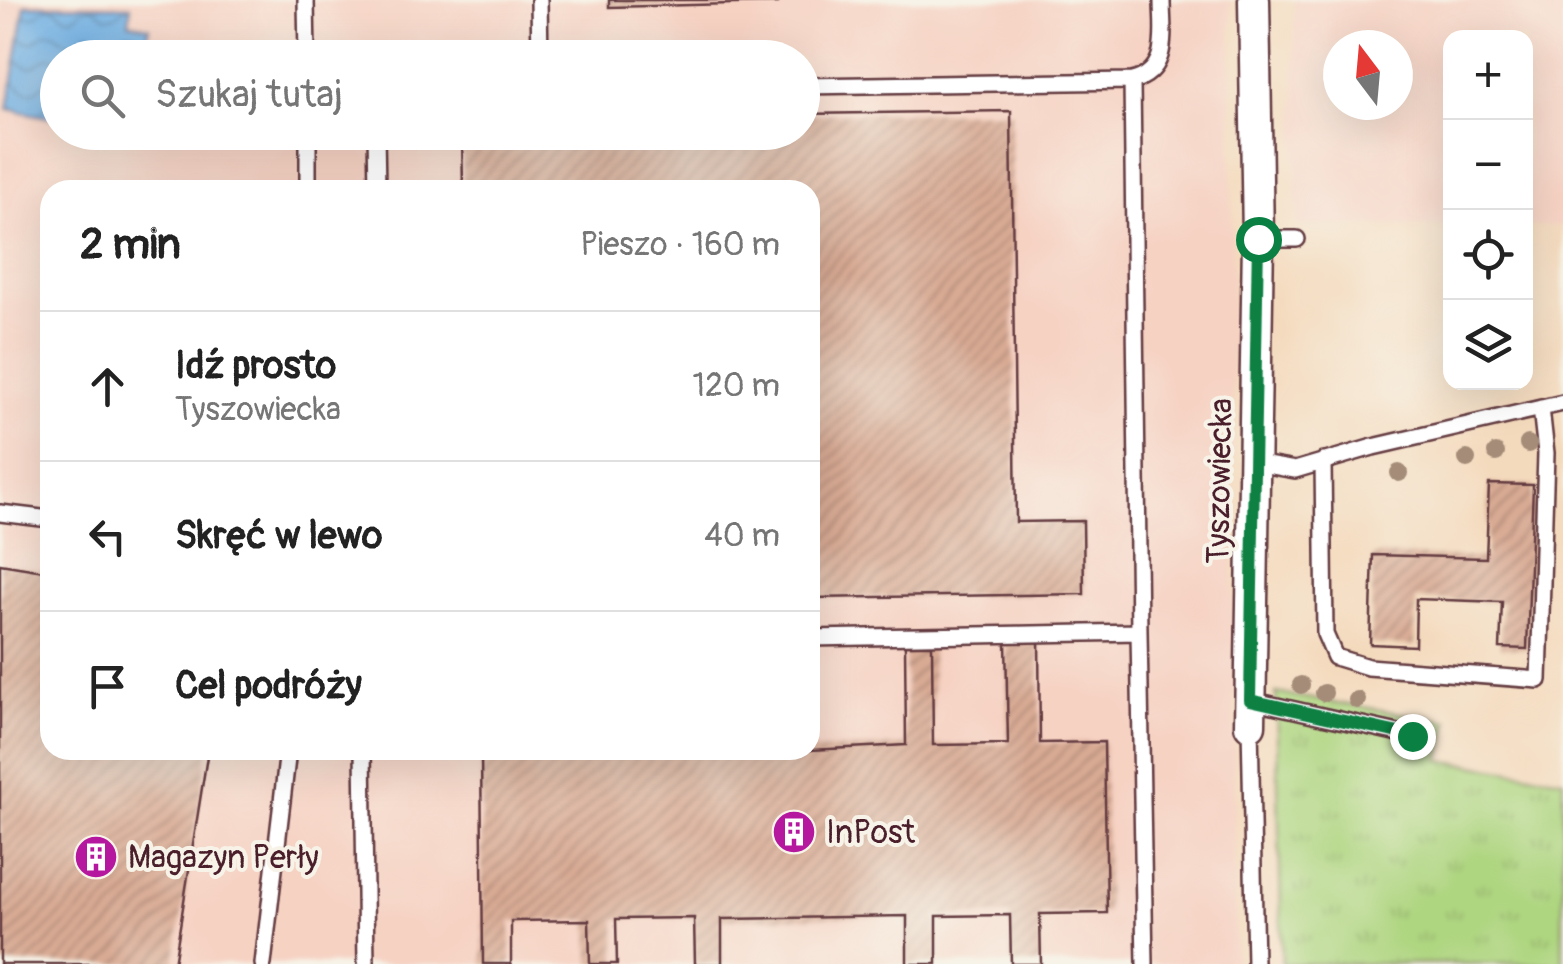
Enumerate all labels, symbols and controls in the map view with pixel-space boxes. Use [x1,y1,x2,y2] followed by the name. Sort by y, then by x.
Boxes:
[1323,30,1413,120] north arrow
[1443,30,1533,390] map controls
[1443,30,1533,120] button: +
[40,40,820,150] search box
[75,68,130,123] icon: search
[155,71,343,119] text: Szukaj tutaj
[1443,120,1533,210] button: −
[1443,210,1533,300] button: locate
[1236,217,1282,263] route start
[80,219,181,271] text: 2 min
[580,225,780,265] text: Pieszo · 160 m
[1443,300,1533,390] button: layers
[175,342,336,390] text: Idź prosto
[80,359,135,414] icon: ahead
[692,366,780,406] text: 120 m
[175,390,341,430] text: Tyszowiecka
[1199,398,1241,564] street label: Tyszowiecka
[80,509,135,564] icon: left
[175,512,383,560] text: Skręć w lewo
[704,516,780,556] text: 40 m
[80,659,135,714] icon: arrive
[175,662,362,710] text: Cel podróży
[1390,714,1436,760] route end
[771,809,817,855] building icon: InPost
[826,813,915,853] place label: InPost
[73,834,119,880] building icon: Magazyn Perły
[128,838,319,878] place label: Magazyn Perły

